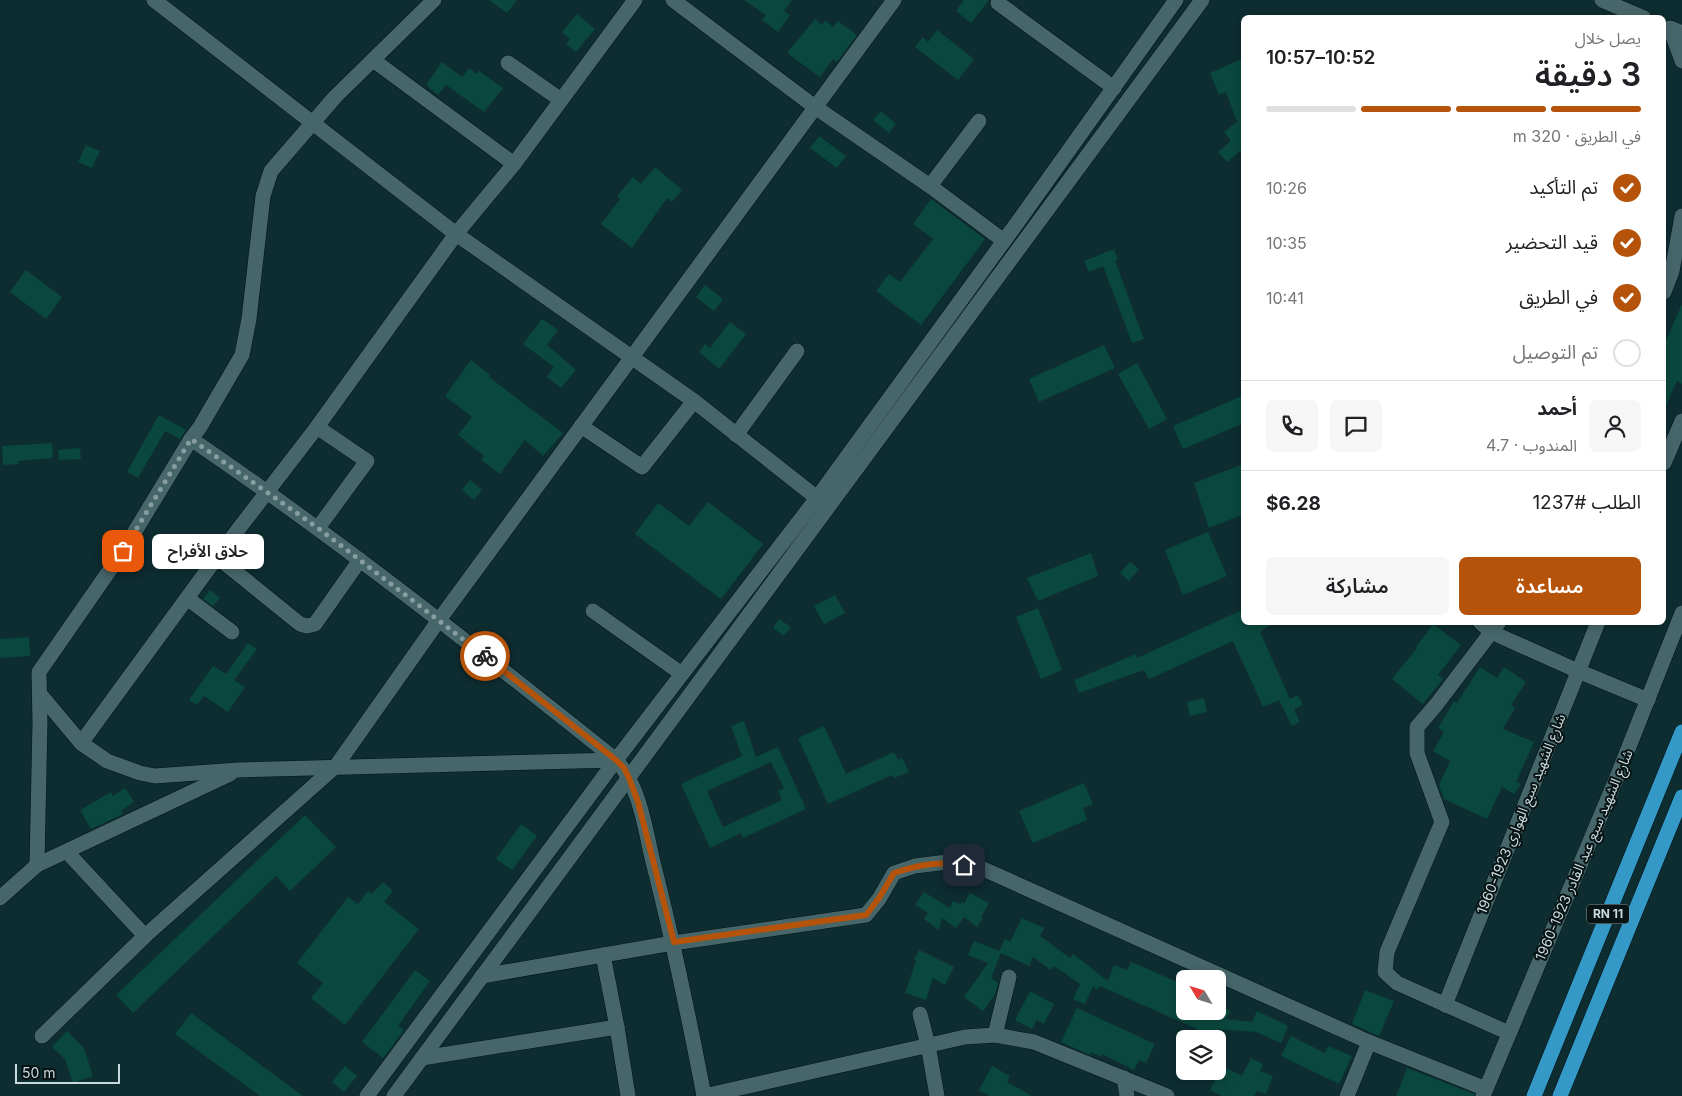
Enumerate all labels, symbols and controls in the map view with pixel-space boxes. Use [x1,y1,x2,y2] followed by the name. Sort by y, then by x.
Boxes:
[1575,28,1641,48] text: يصل خلال
[1266,46,1375,69] text: 10:52–10:57
[1535,55,1641,94] text: 3 دقيقة
[1513,126,1641,146] text: في الطريق · 320 m
[1613,174,1641,202] icon: check
[1529,176,1598,199] text: تم التأكيد
[1266,178,1307,198] text: 10:26
[1613,229,1641,257] icon: check
[1506,231,1598,254] text: قيد التحضير
[1266,233,1307,253] text: 10:35
[1613,284,1641,312] icon: check
[1519,286,1598,309] text: في الطريق
[1266,288,1304,308] text: 10:41
[1513,341,1598,364] text: تم التوصيل
[1537,397,1577,420] text: أحمد
[1266,400,1318,452] button: phone
[1330,400,1382,452] button: chat
[1589,400,1641,452] button: person
[1486,435,1577,455] text: المندوب · 4.7
[1532,491,1641,514] text: الطلب #1237
[1266,492,1321,515] text: $6.28
[102,530,144,572] pin
[153,534,266,568] callout: حلاق الأفراح
[109,537,137,565] icon: bag
[168,541,248,561] text: حلاق الأفراح
[1266,557,1449,615] button: مشاركة
[1459,557,1641,615] button: مساعدة
[460,631,510,681] courier
[471,642,499,670] icon: bike
[1472,711,1572,918] street label: شارع الشهيد سبع الهواري 1923-1960
[1531,747,1639,964] street label: شارع الشهيد سبع عبد القادر 1923-1960
[943,844,985,886] pin
[950,851,978,879] icon: home
[1587,904,1629,924] road number: RN 11
[1176,970,1226,1020] north arrow
[1176,970,1226,1080] map controls
[1176,1030,1226,1080] button: layers
[15,1061,120,1084] scale bar
[22,1064,56,1081] text: 50 m

